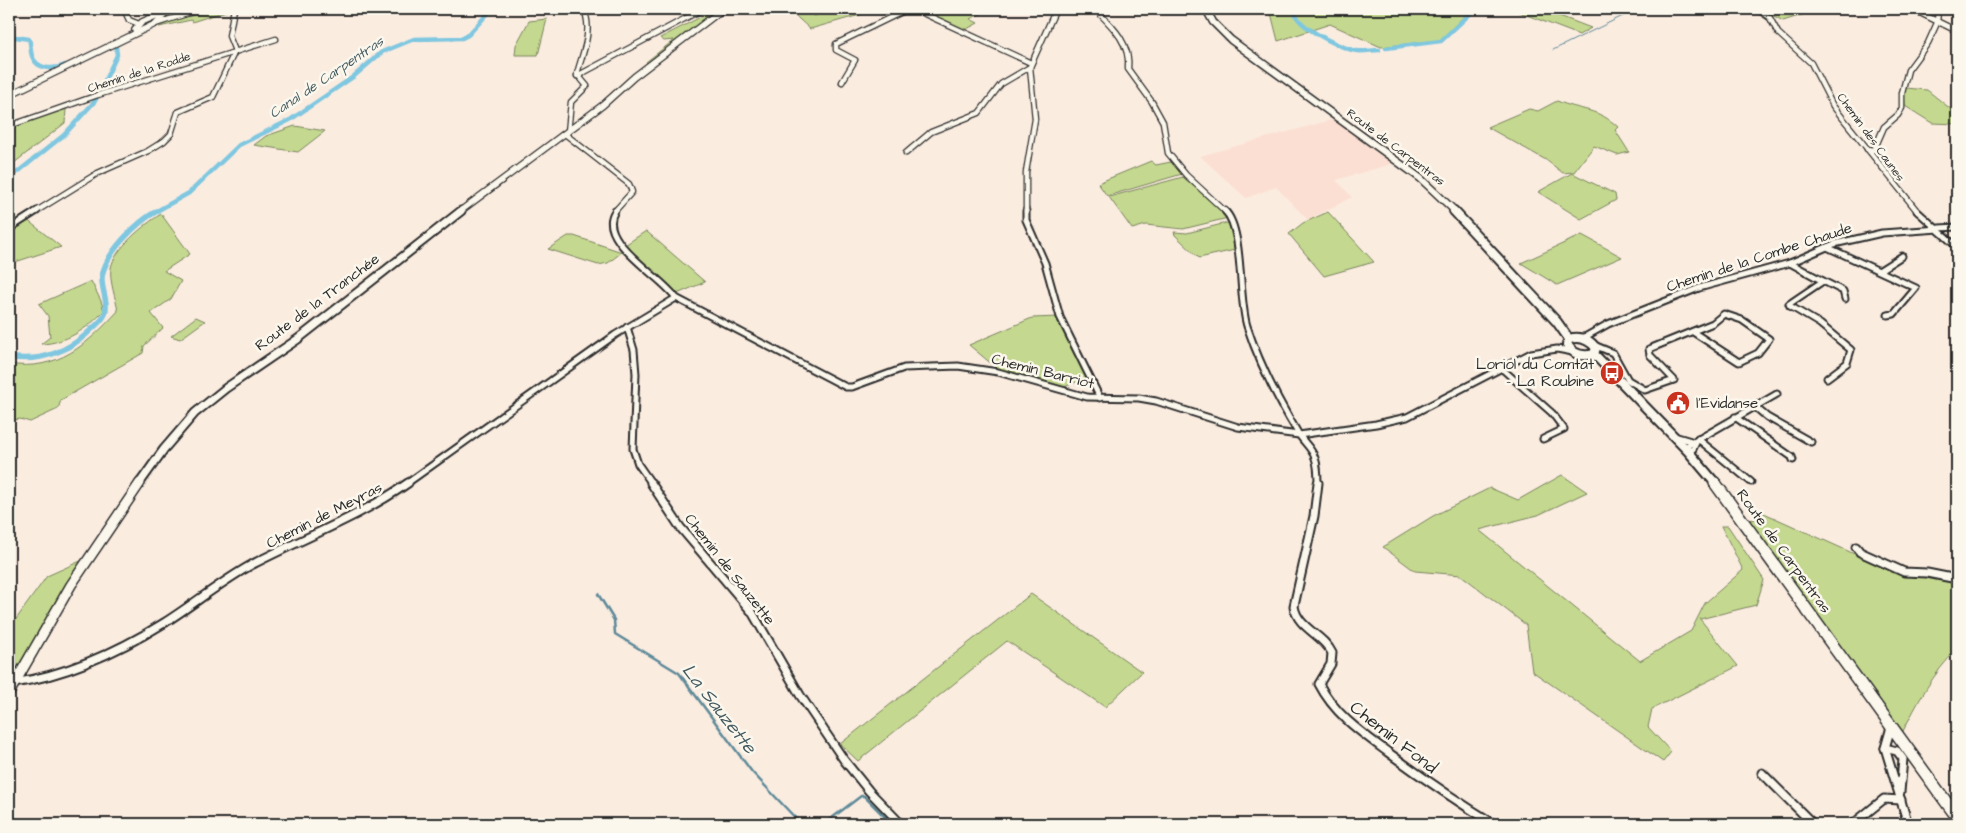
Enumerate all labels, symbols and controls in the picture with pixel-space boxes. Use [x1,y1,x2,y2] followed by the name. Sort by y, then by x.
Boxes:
[265,32,388,124] water label: Canal de Carpentras
[86,48,193,97] street label: Chemin de la Rodde
[1833,90,1909,185] street label: Chemin des Caunes
[1343,105,1448,190] street label: Route de Carpentras
[1664,218,1855,297] street label: Chemin de la Combe Chaude
[251,249,384,356] street label: Route de la Tranchée
[989,349,1096,394] street label: Chemin Barriot
[1476,354,1594,392] place label: Loriol du Comtat - La Roubine
[1599,360,1625,386] bus stop icon: Loriol du Comtat - La Roubine
[1665,390,1691,416] public building icon: l'Evidanse
[1696,393,1758,414] place label: l'Evidanse
[263,477,387,555] street label: Chemin de Meyras
[1731,485,1836,618] street label: Route de Carpentras
[679,509,780,629] street label: Chemin de Sauzette
[675,658,764,761] water label: La Sauzette
[1345,695,1443,780] street label: Chemin Fond

